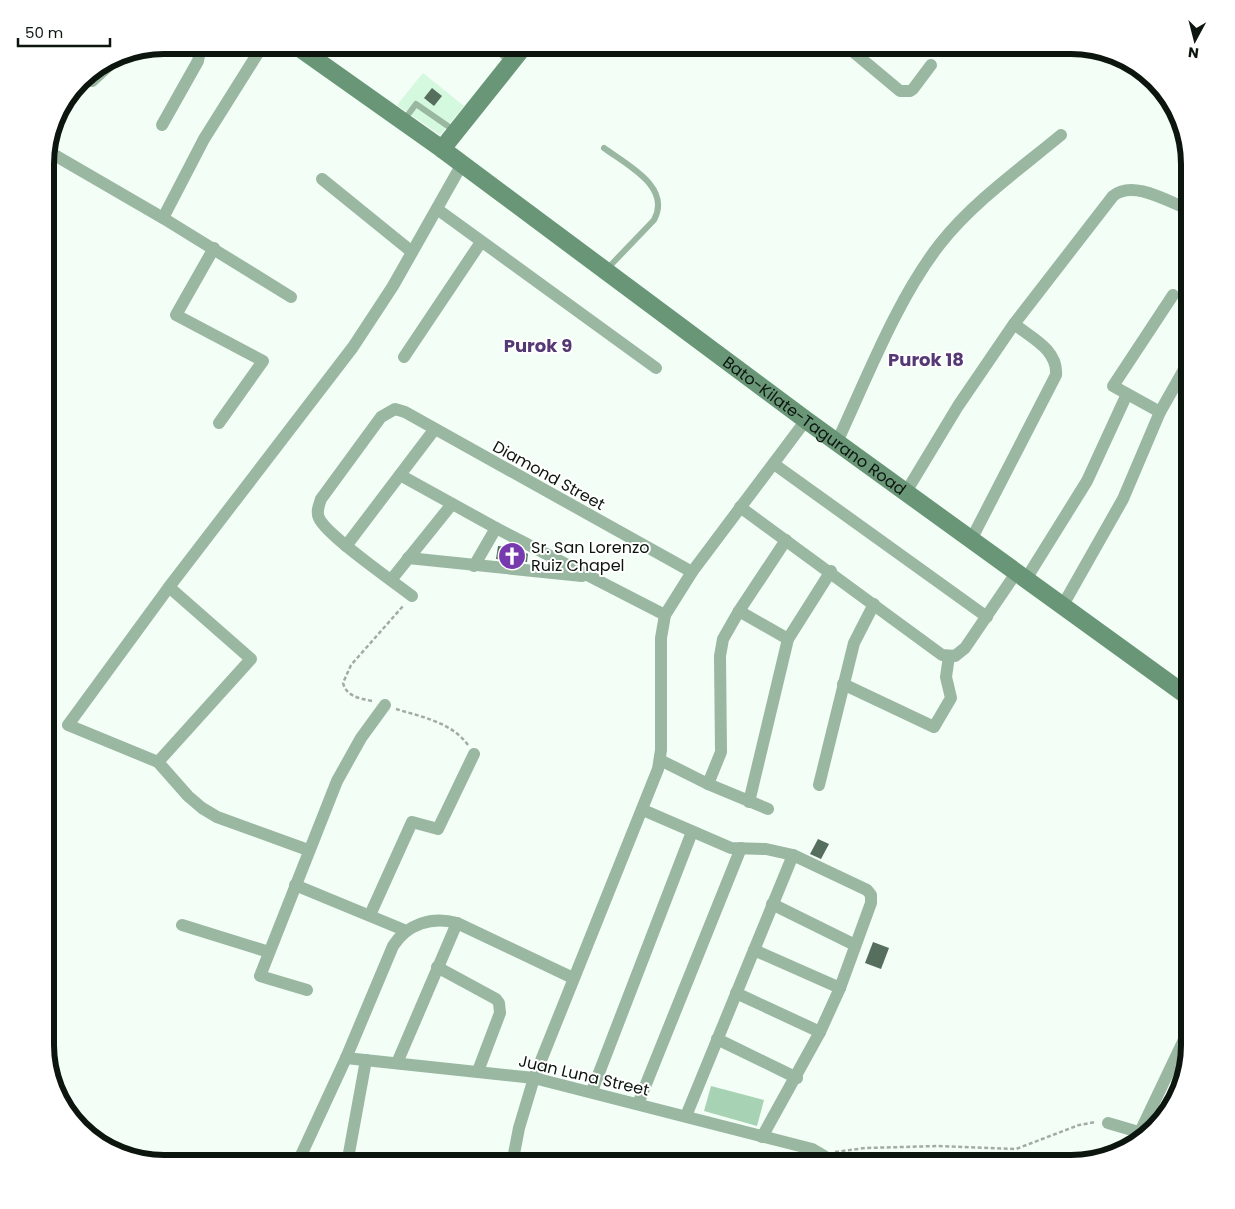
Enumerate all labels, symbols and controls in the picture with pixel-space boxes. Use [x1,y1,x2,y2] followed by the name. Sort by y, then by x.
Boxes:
[18,15,110,47] scale bar
[1170,15,1220,65] north arrow
[25,22,63,43] text: 50 m
[1187,42,1200,63] text: N
[504,333,572,358] district label: Purok 9
[888,347,964,372] district label: Purok 18
[718,351,911,501] street label: Bato-Kilate-Tagurano Road
[489,435,609,516] street label: Diamond Street
[531,536,650,577] place label: Sr. San Lorenzo Ruiz Chapel
[497,541,527,571] church icon: Sr. San Lorenzo Ruiz Chapel
[516,1049,652,1102] street label: Juan Luna Street

